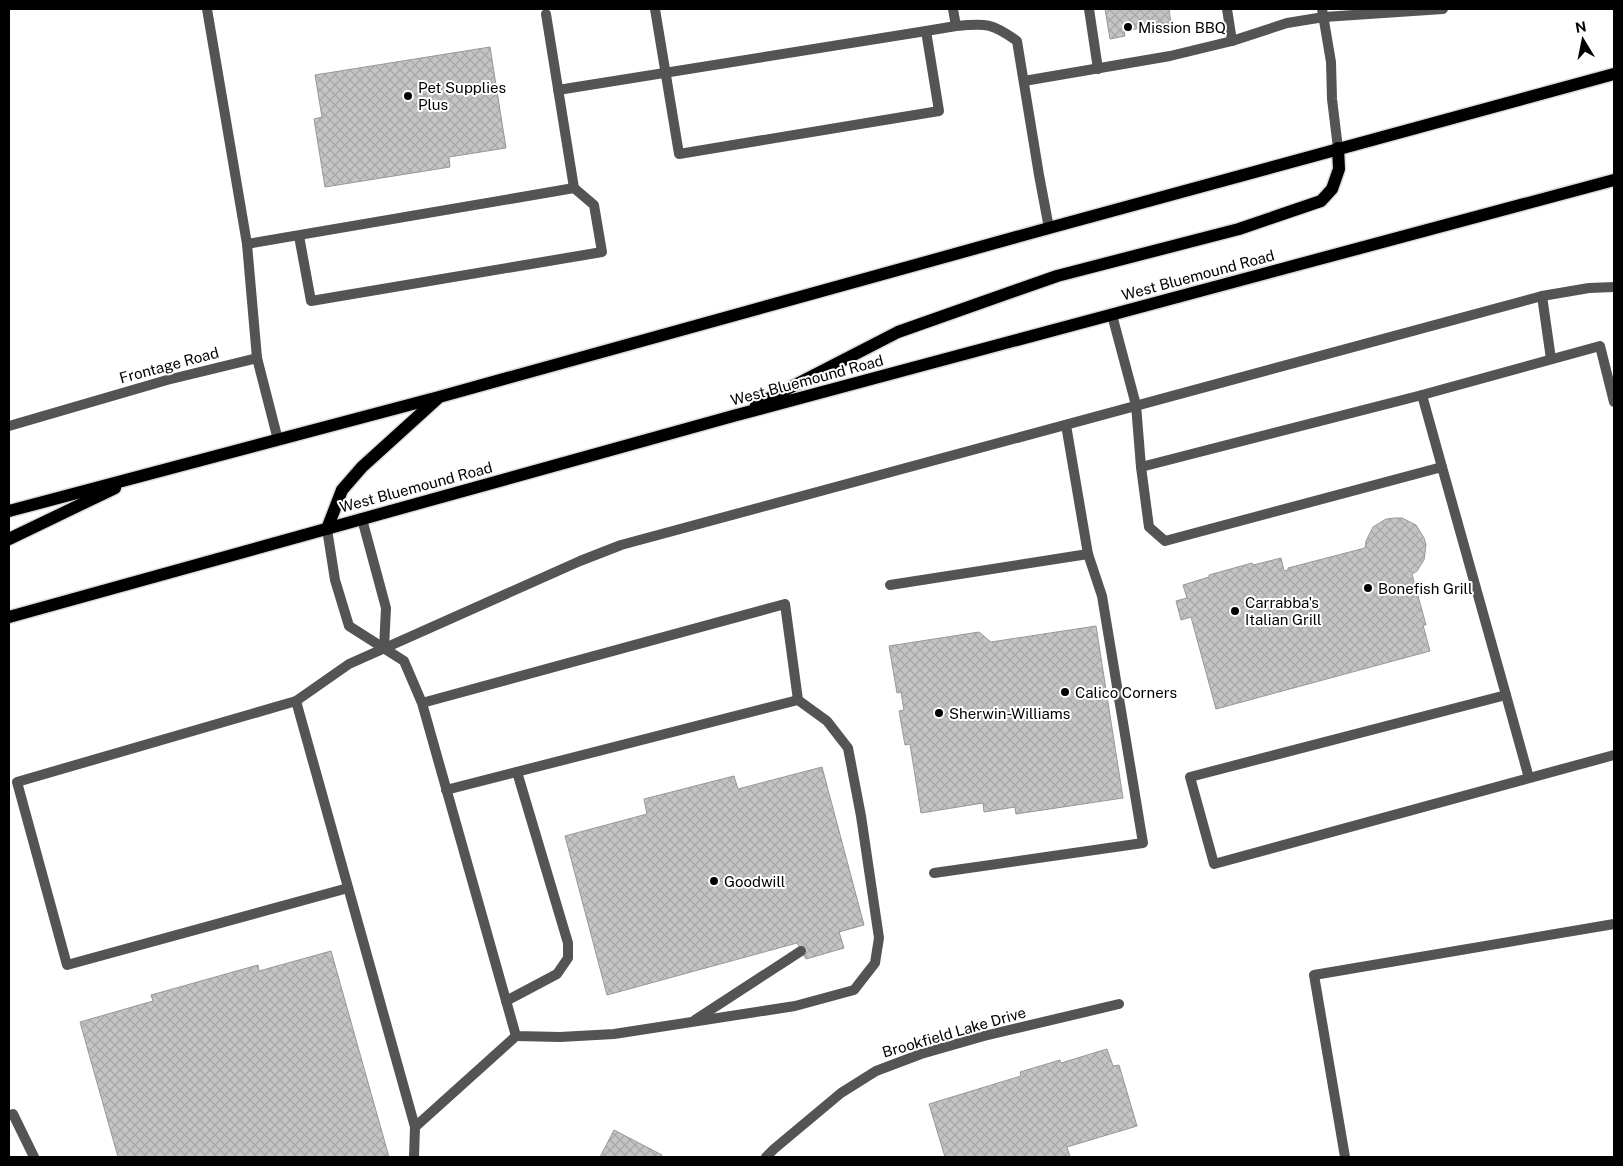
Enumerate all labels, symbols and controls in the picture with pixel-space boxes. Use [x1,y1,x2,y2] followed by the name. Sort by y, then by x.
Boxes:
[1558,15,1608,65] north arrow
[1574,18,1588,36] text: N
[1138,19,1226,36] place label: Mission BBQ
[1122,21,1134,33] marker: Mission BBQ
[418,79,506,113] place label: Pet Supplies Plus
[402,90,414,102] marker: Pet Supplies Plus
[1120,246,1276,304] street label: West Bluemound Road
[117,344,221,386] street label: Frontage Road
[729,351,885,409] street label: West Bluemound Road
[338,458,494,516] street label: West Bluemound Road
[1378,580,1472,597] place label: Bonefish Grill
[1362,582,1374,594] marker: Bonefish Grill
[1245,594,1322,628] place label: Carrabba's Italian Grill
[1229,605,1241,617] marker: Carrabba's Italian Grill
[1075,684,1177,701] place label: Calico Corners
[1059,686,1071,698] marker: Calico Corners
[949,705,1070,722] place label: Sherwin-Williams
[933,707,945,719] marker: Sherwin-Williams
[724,873,785,890] place label: Goodwill
[708,875,720,887] marker: Goodwill
[880,1003,1028,1061] street label: Brookfield Lake Drive

